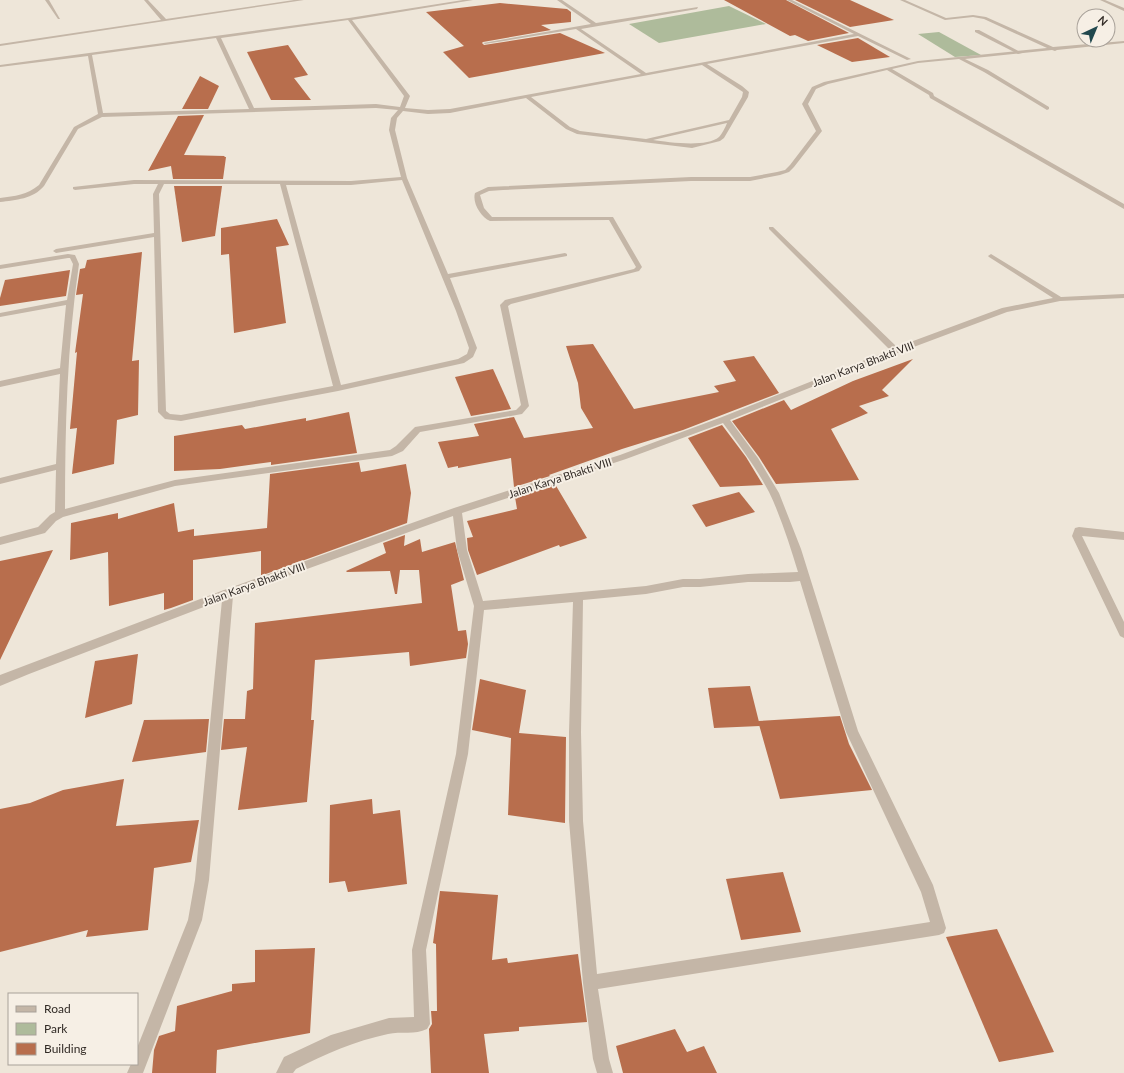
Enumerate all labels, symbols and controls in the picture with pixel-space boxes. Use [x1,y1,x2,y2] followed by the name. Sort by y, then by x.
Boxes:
[1076,8,1116,48] north arrow
[1096,13,1111,28] text: N
[810,338,915,389] street label: Jalan Karya Bhakti VIII
[507,455,613,500] street label: Jalan Karya Bhakti VIII
[201,559,307,608] street label: Jalan Karya Bhakti VIII
[8,993,138,1065] legend
[44,1001,71,1016] text: Road
[44,1021,68,1036] text: Park
[44,1041,87,1056] text: Building

